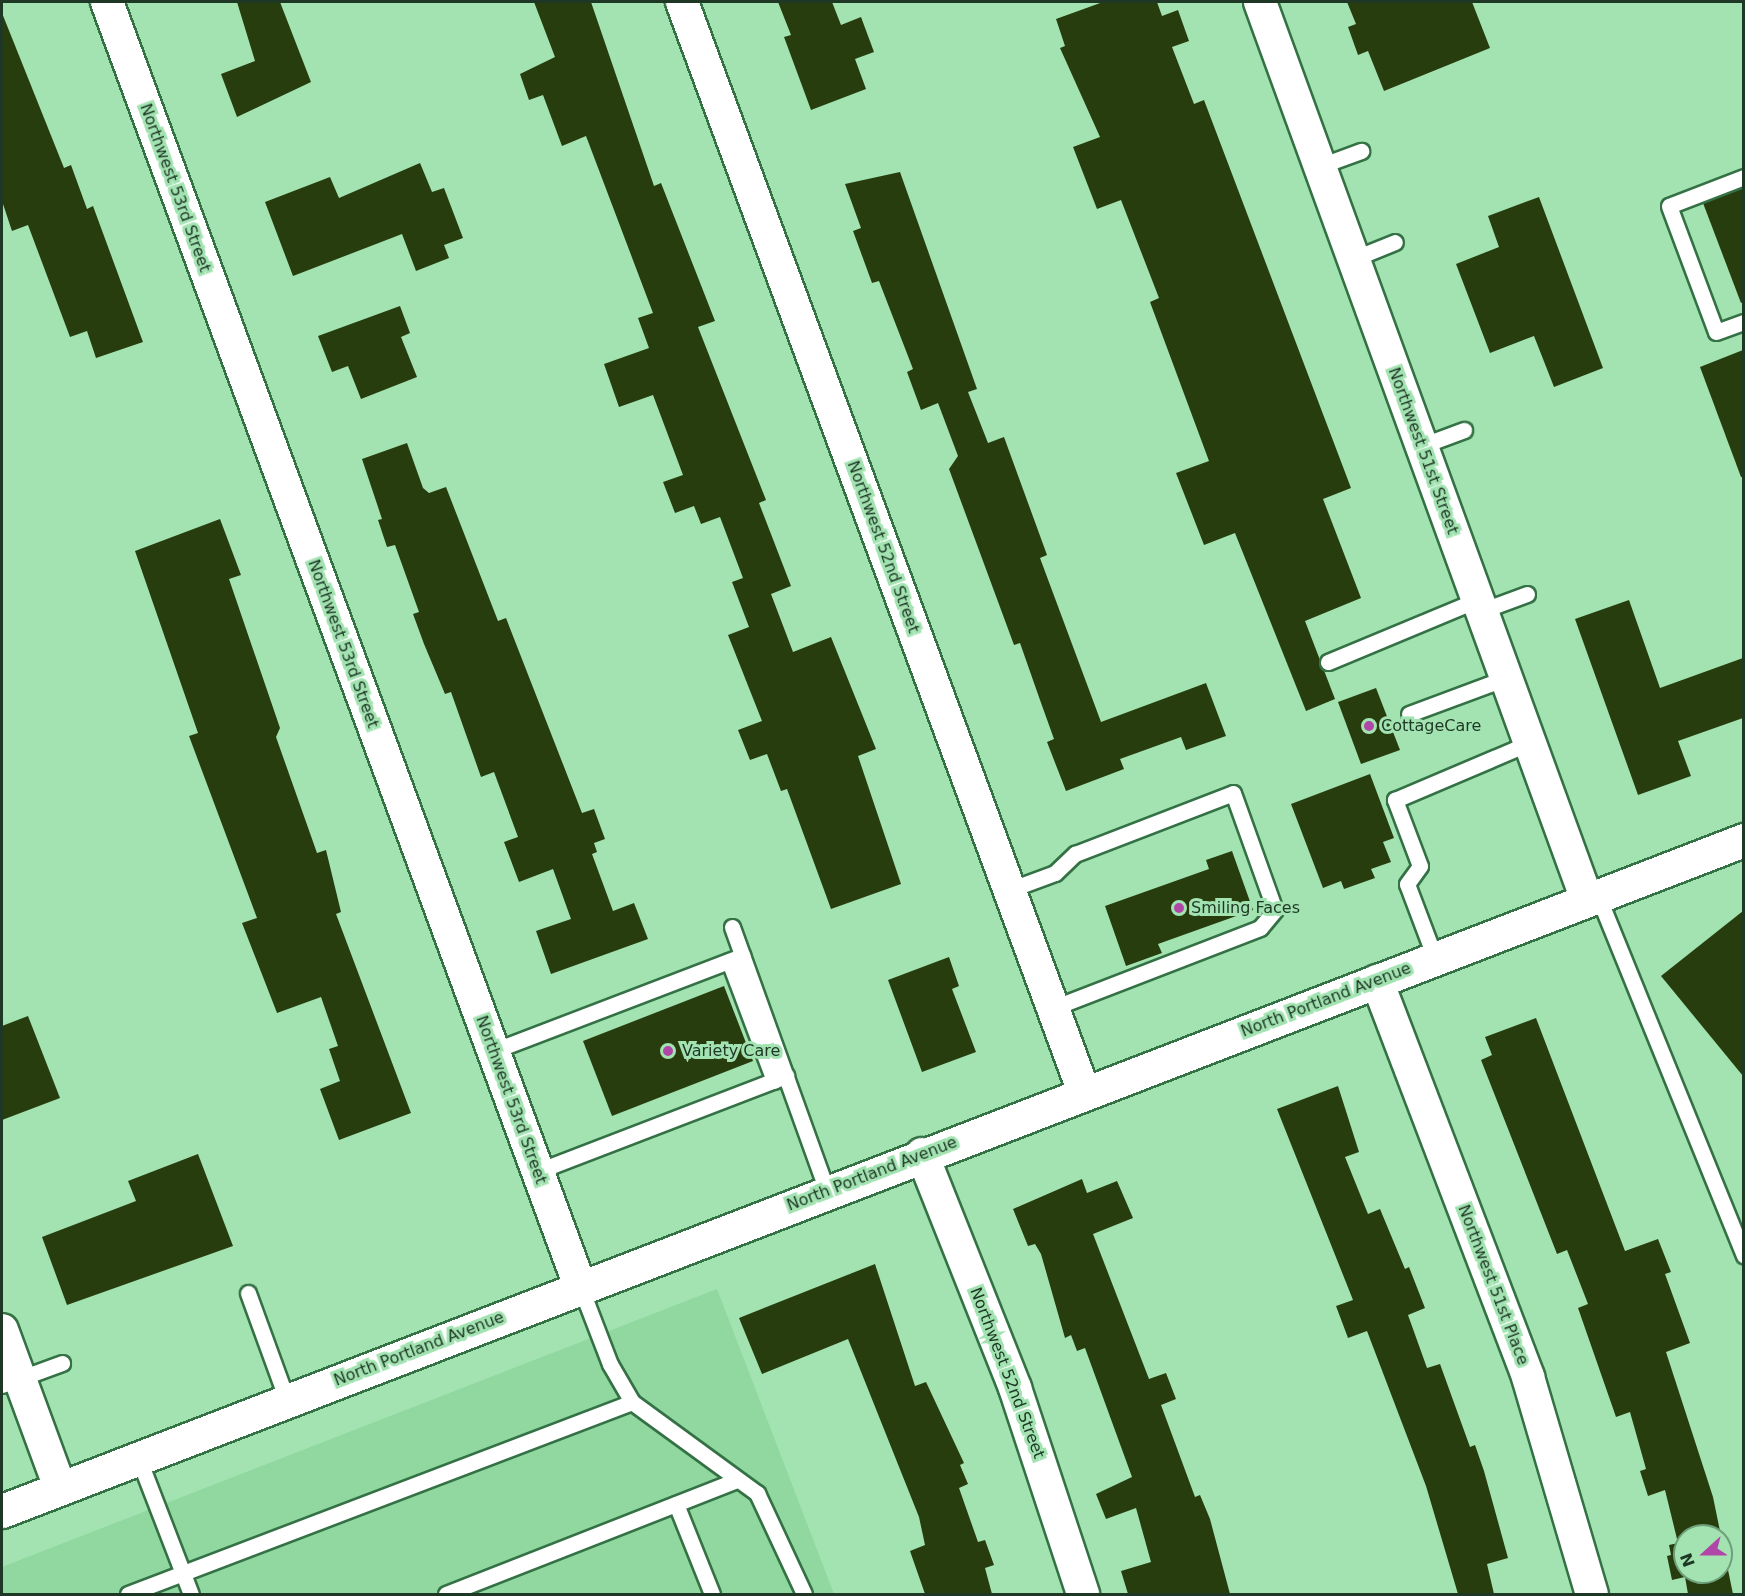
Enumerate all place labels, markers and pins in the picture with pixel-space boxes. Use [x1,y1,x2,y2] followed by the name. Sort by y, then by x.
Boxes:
[1381,716,1481,736] place label: CottageCare
[1362,719,1376,733] marker: CottageCare
[1191,898,1300,918] place label: Smiling Faces
[1172,901,1186,915] marker: Smiling Faces
[682,1041,780,1061] place label: Variety Care
[659,1042,677,1060] marker: Variety Care

